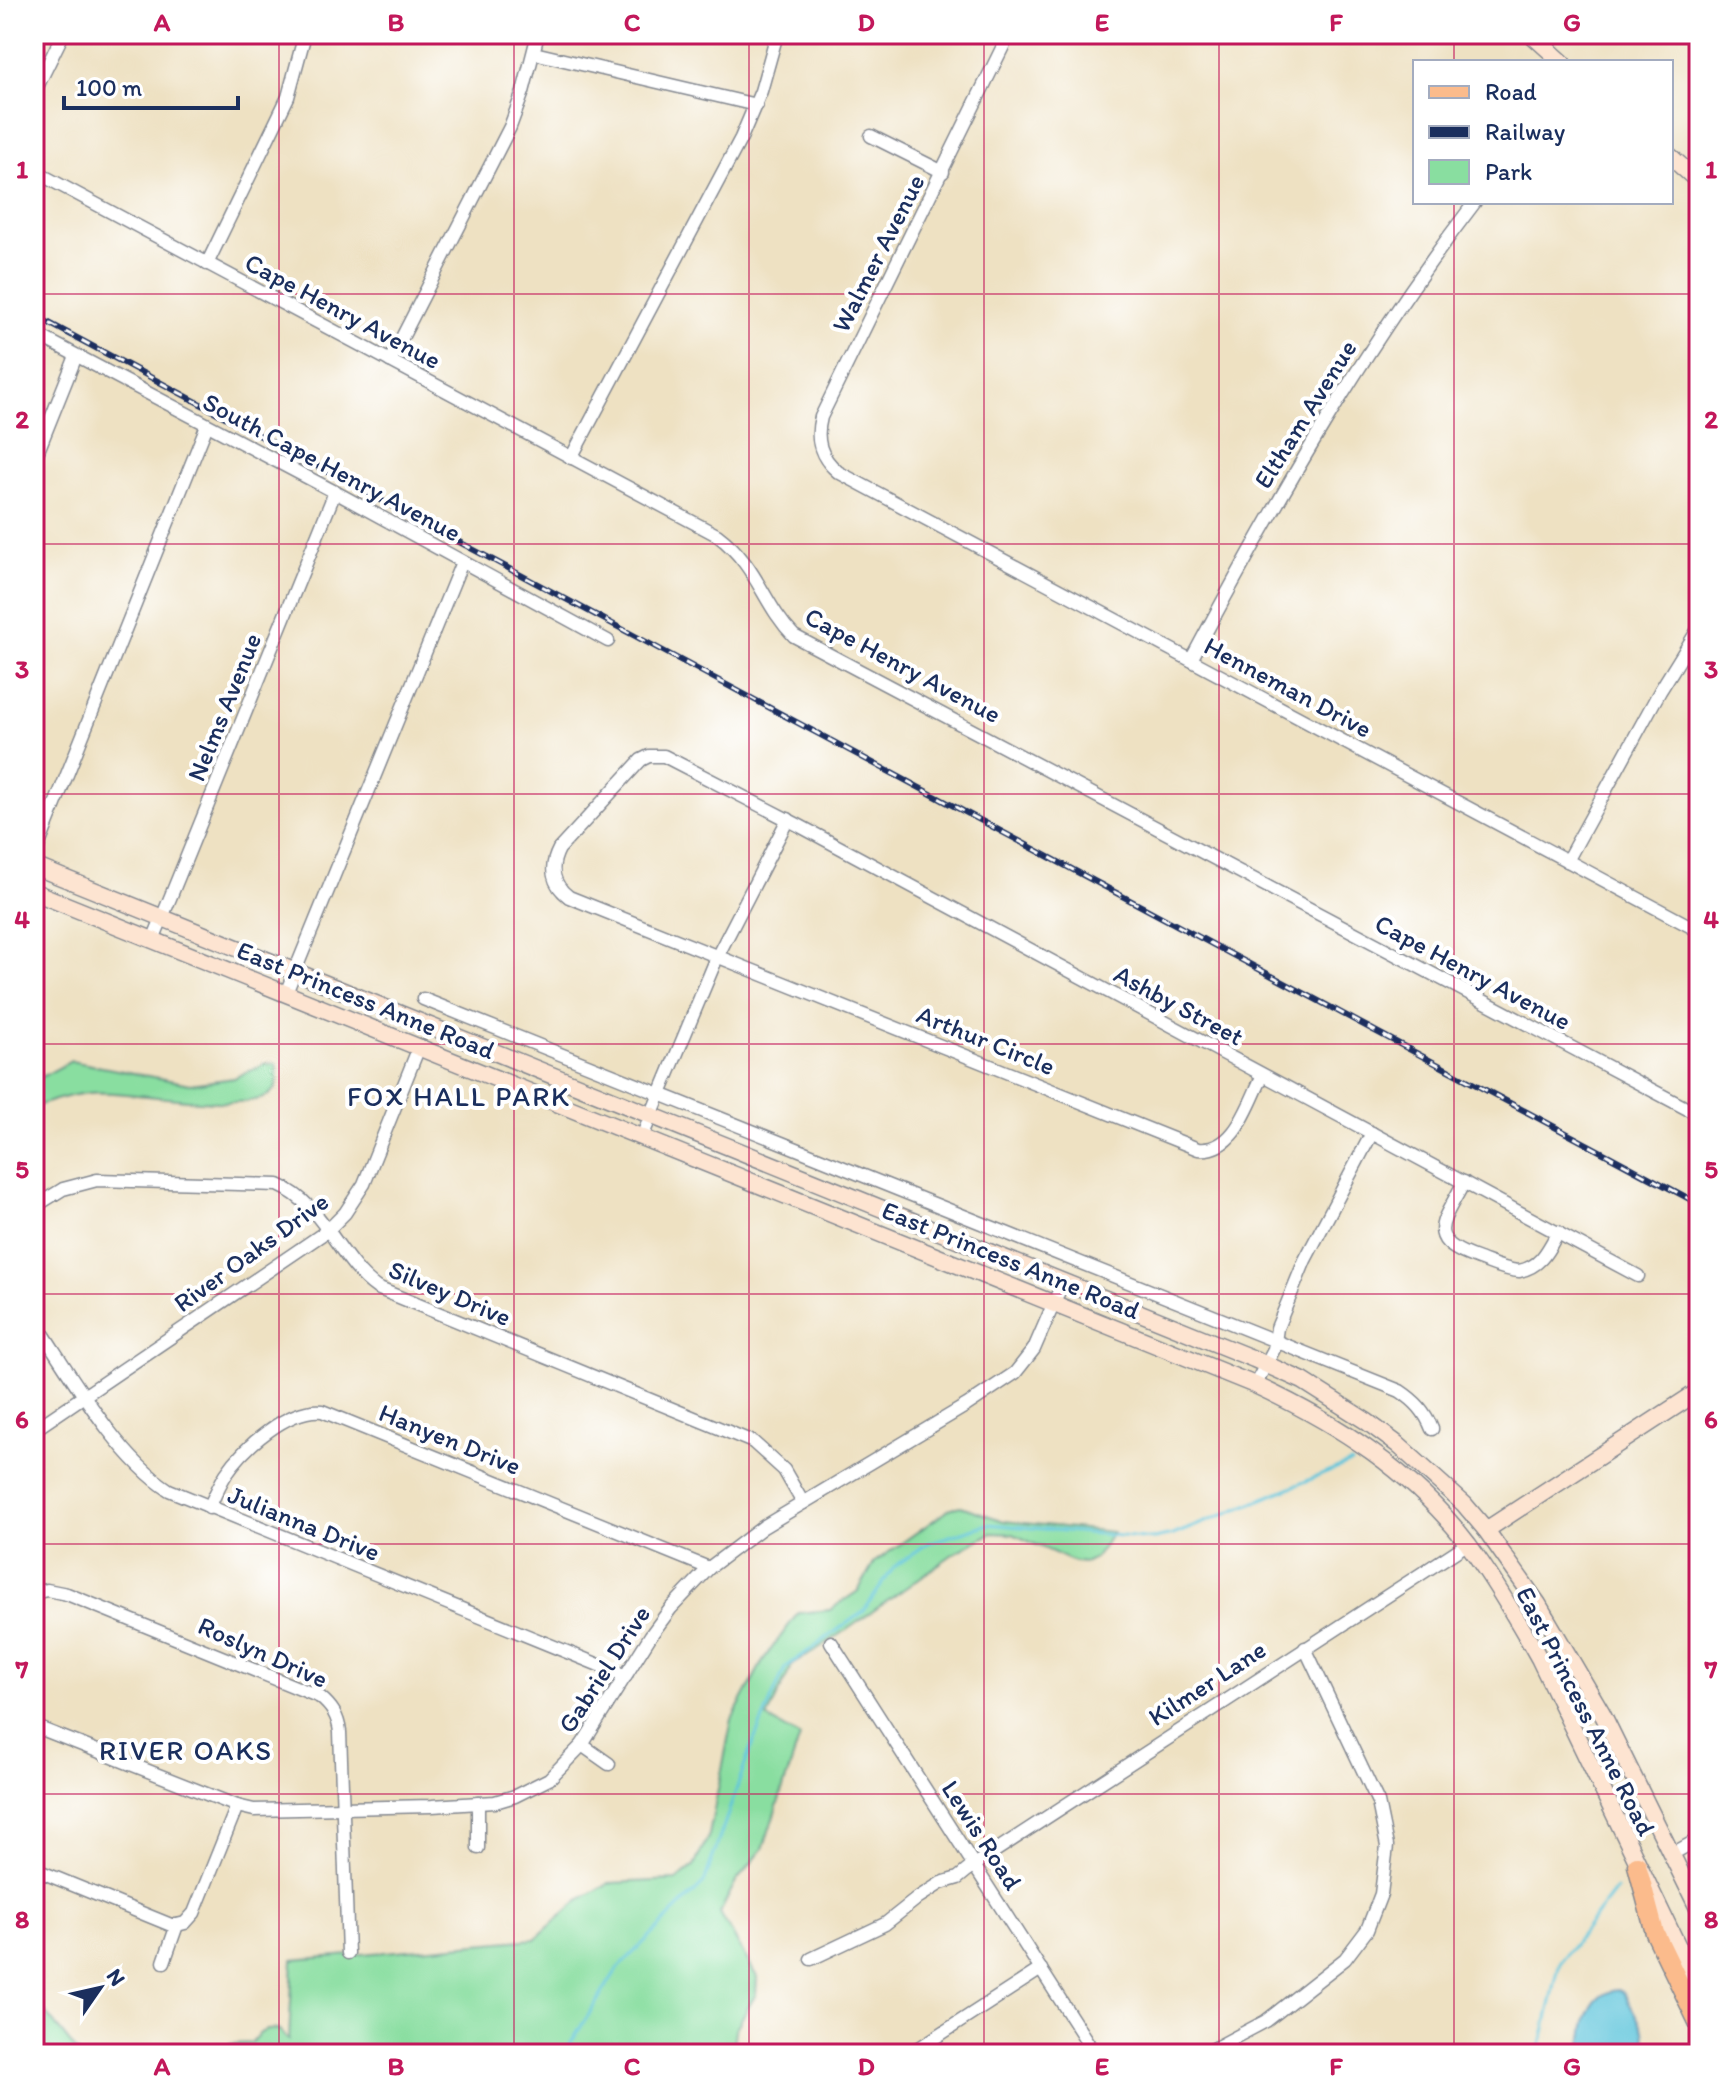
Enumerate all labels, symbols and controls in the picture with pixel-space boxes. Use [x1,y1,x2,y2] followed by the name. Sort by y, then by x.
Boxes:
[153,6,171,38] text: A
[388,6,405,38] text: B
[624,6,641,38] text: C
[857,6,875,38] text: D
[1095,6,1109,38] text: E
[1329,6,1343,38] text: F
[1563,6,1581,38] text: G
[64,60,238,110] scale bar
[1413,60,1673,204] legend
[76,73,142,102] text: 100 m
[1485,77,1537,106] text: Road
[1485,117,1566,146] text: Railway
[16,153,28,185] text: 1
[1705,153,1717,185] text: 1
[1485,157,1532,186] text: Park
[824,169,932,337] street label: Walmer Avenue
[239,246,447,376] street label: Cape Henry Avenue
[1247,334,1363,494] street label: Eltham Avenue
[198,385,466,549] street label: South Cape Henry Avenue
[15,403,29,435] text: 2
[1704,403,1718,435] text: 2
[799,600,1007,730] street label: Cape Henry Avenue
[180,628,268,786] street label: Nelms Avenue
[1199,629,1377,745] street label: Henneman Drive
[15,653,29,685] text: 3
[1704,653,1718,685] text: 3
[14,903,30,935] text: 4
[1703,903,1719,935] text: 4
[1369,907,1577,1037] street label: Cape Henry Avenue
[232,934,500,1067] street label: East Princess Anne Road
[1109,957,1250,1053] street label: Ashby Street
[912,998,1060,1082] street label: Arthur Circle
[347,1079,571,1113] district label: FOX HALL PARK
[15,1153,29,1185] text: 5
[1704,1153,1718,1185] text: 5
[167,1185,335,1319] street label: River Oaks Drive
[877,1194,1145,1327] street label: East Princess Anne Road
[384,1253,516,1333] street label: Silvey Drive
[374,1396,526,1482] street label: Hanyen Drive
[15,1403,29,1435] text: 6
[1704,1403,1718,1435] text: 6
[223,1478,385,1568] street label: Julianna Drive
[1509,1581,1663,1841] street label: East Princess Anne Road
[551,1599,657,1739] street label: Gabriel Drive
[193,1609,333,1695] street label: Roslyn Drive
[1142,1633,1272,1733] street label: Kilmer Lane
[15,1653,29,1685] text: 7
[1704,1653,1718,1685] text: 7
[99,1733,273,1767] district label: RIVER OAKS
[935,1774,1029,1896] street label: Lewis Road
[15,1903,29,1935] text: 8
[1704,1903,1718,1935] text: 8
[60,1948,140,2028] north arrow
[101,1963,132,1991] text: N
[153,2050,171,2082] text: A
[388,2050,405,2082] text: B
[624,2050,641,2082] text: C
[857,2050,875,2082] text: D
[1095,2050,1109,2082] text: E
[1329,2050,1343,2082] text: F
[1563,2050,1581,2082] text: G

